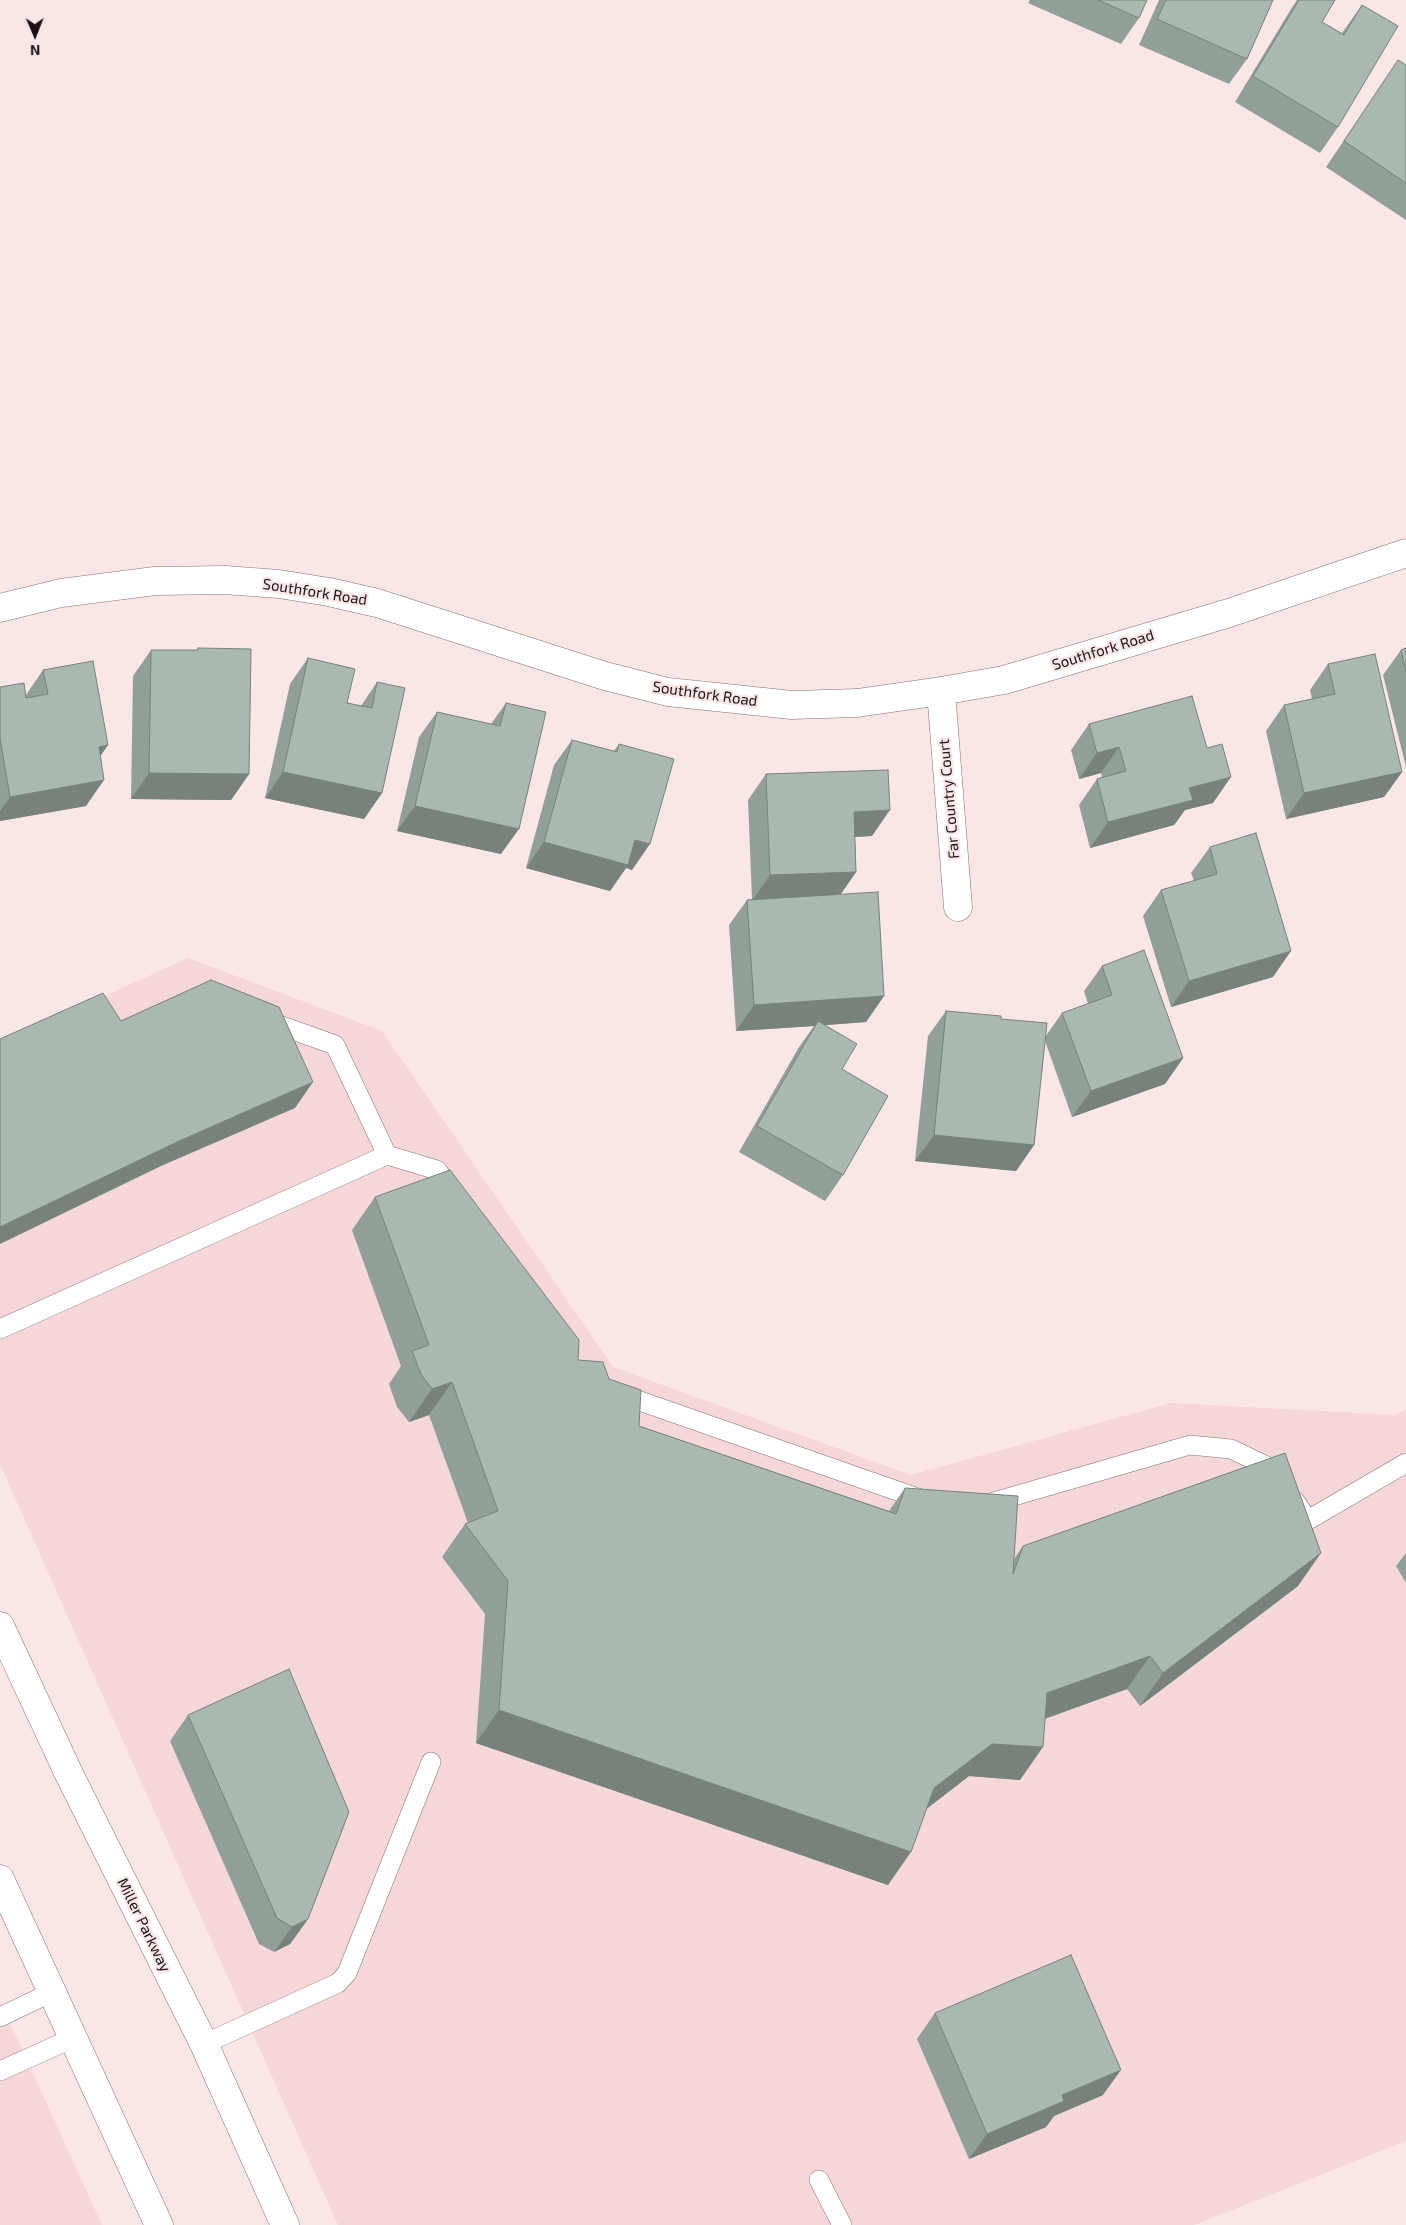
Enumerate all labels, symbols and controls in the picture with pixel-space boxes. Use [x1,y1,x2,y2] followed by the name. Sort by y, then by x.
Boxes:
[10,10,60,60] north arrow
[30,42,40,59] text: N
[261,575,369,609] street label: Southfork Road
[1050,626,1156,674] street label: Southfork Road
[651,678,759,710] street label: Southfork Road
[935,738,963,860] street label: Far Country Court
[113,1875,175,1975] street label: Miller Parkway

